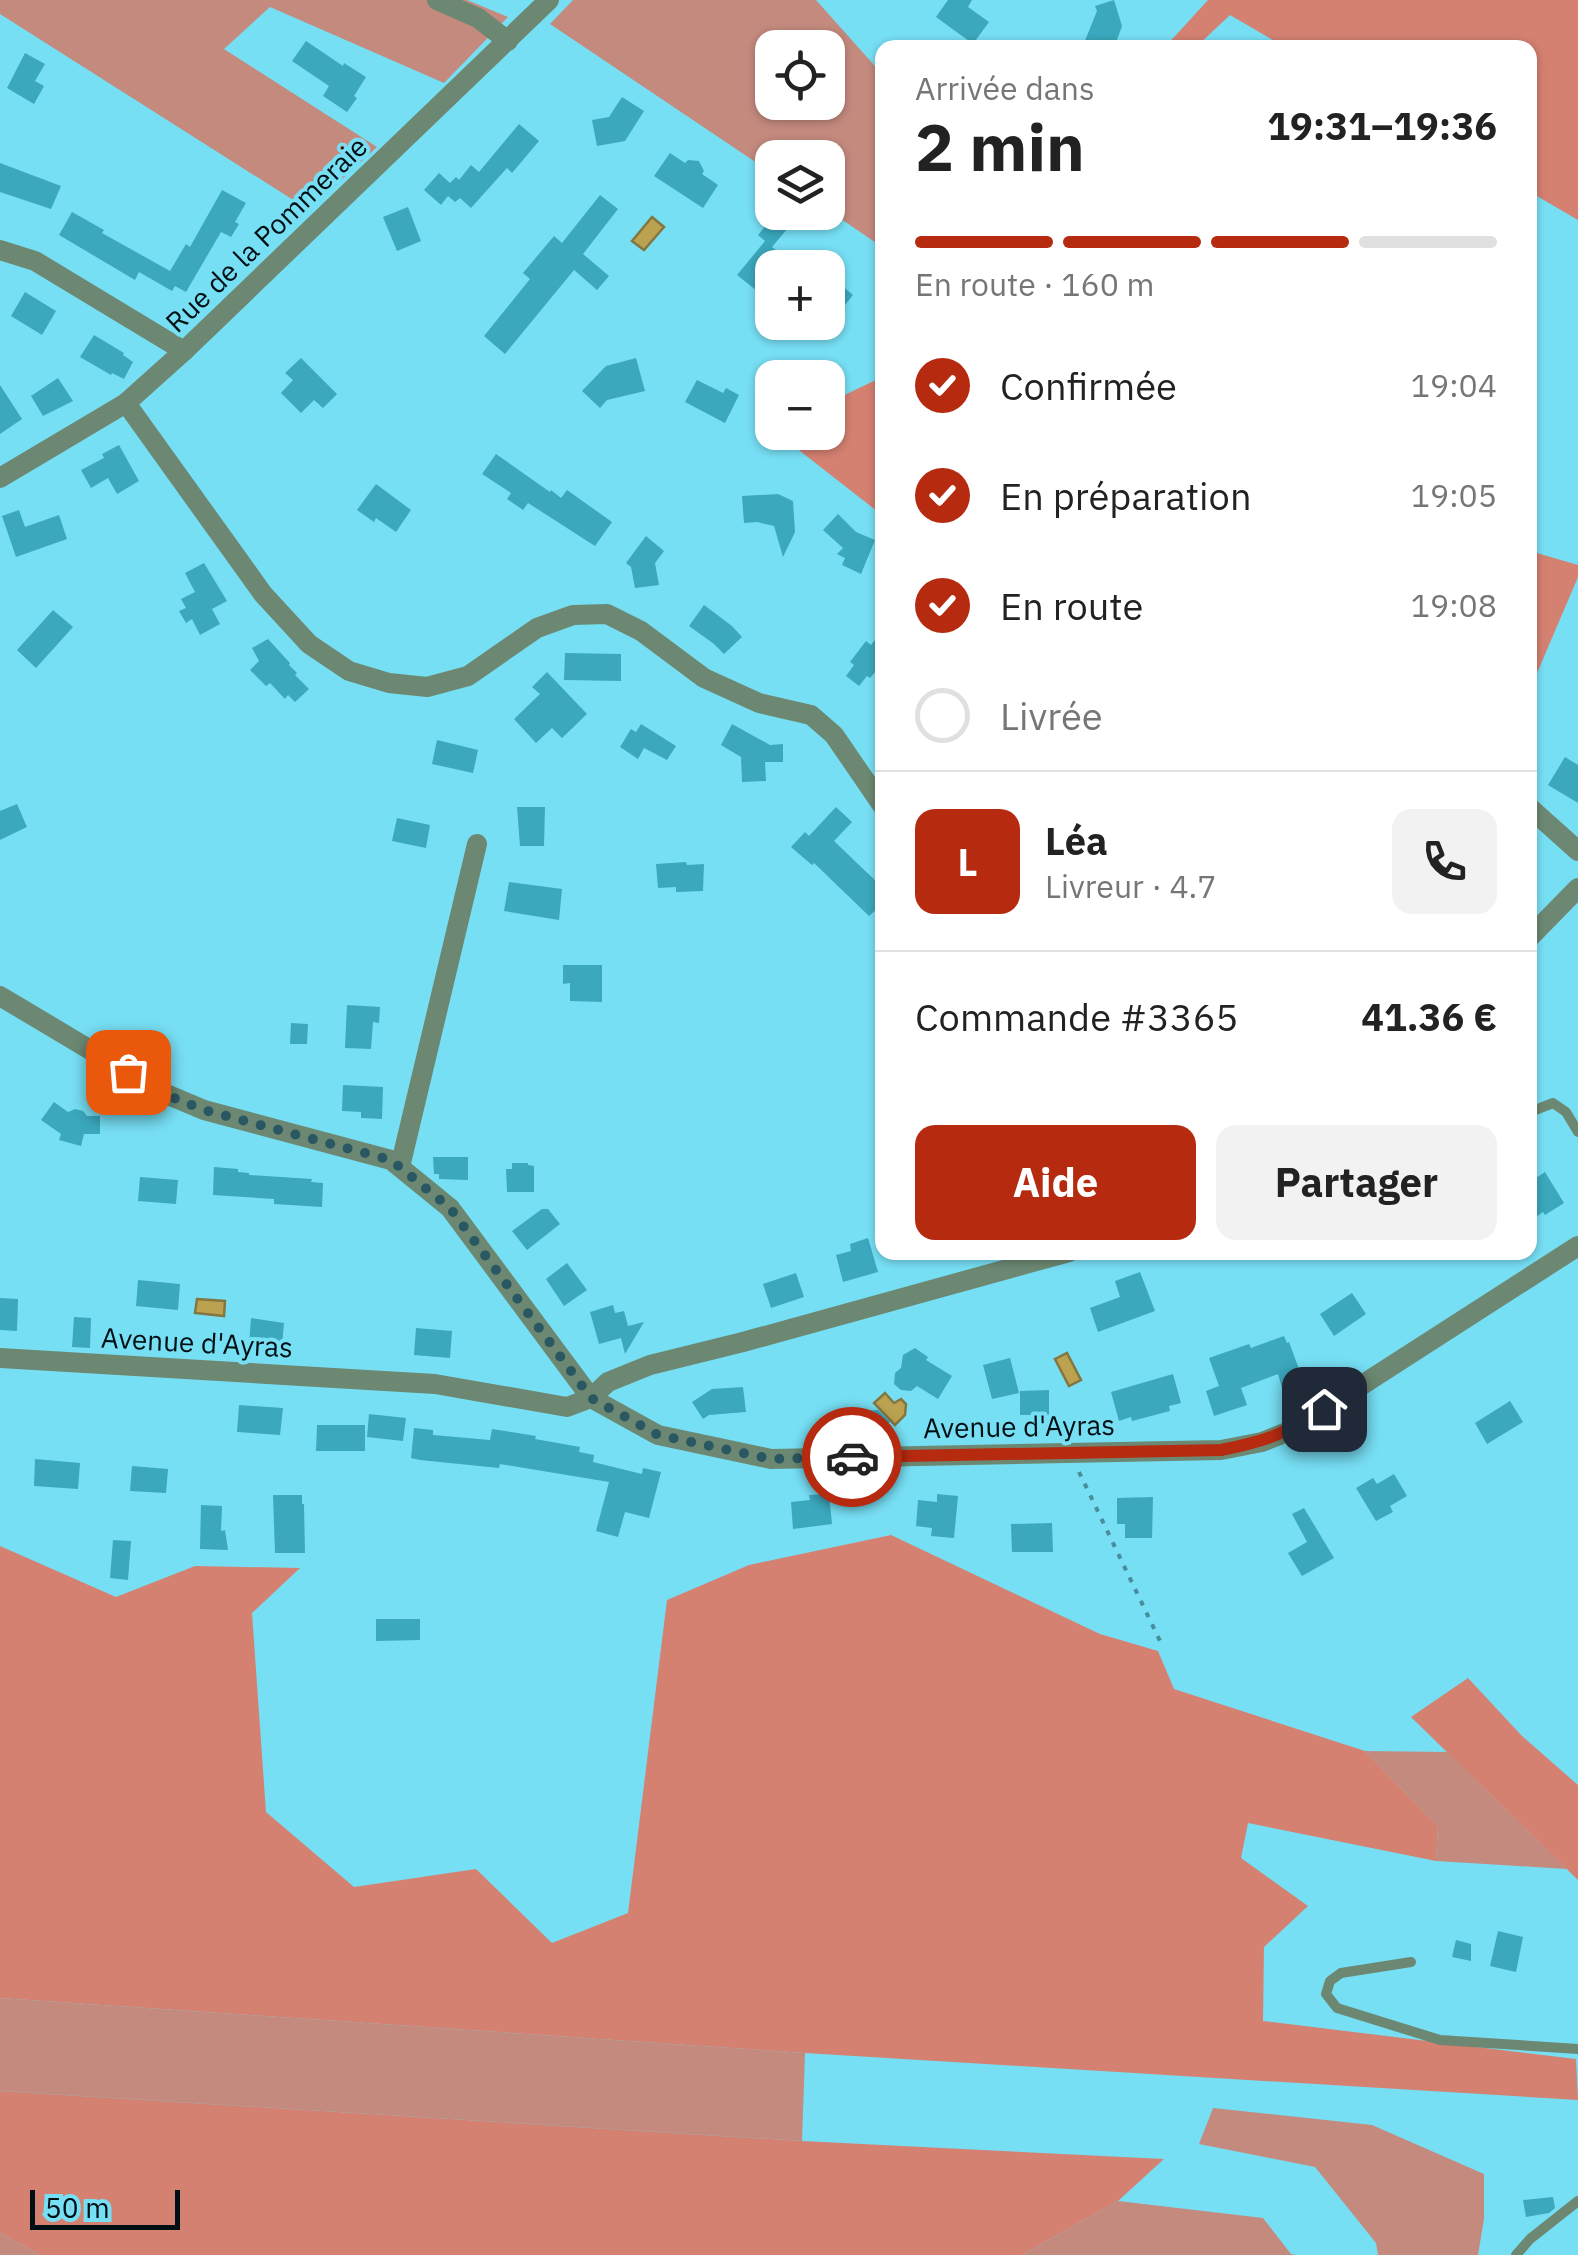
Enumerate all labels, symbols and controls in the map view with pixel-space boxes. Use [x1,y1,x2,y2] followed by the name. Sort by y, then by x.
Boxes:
[755,30,845,450] map controls
[755,30,845,120] button: locate
[915,67,1095,109] text: Arrivée dans
[1267,101,1497,150] text: 19:31–19:36
[915,104,1085,189] text: 2 min
[157,128,375,340] street label: Rue de la Pommeraie
[755,140,845,230] button: layers
[755,250,845,340] button: +
[915,263,1154,305] text: En route · 160 m
[915,358,970,413] icon: check
[755,360,845,450] button: −
[1000,361,1177,410] text: Confirmée
[1411,364,1497,406] text: 19:04
[915,468,970,523] icon: check
[1000,471,1252,520] text: En préparation
[1411,474,1497,516] text: 19:05
[915,578,970,633] icon: check
[1000,581,1143,630] text: En route
[1411,584,1497,626] text: 19:08
[1000,691,1103,740] text: Livrée
[1392,809,1497,914] button: phone
[1045,816,1108,865] text: Léa
[957,837,978,886] text: L
[1045,865,1217,907] text: Livreur · 4.7
[915,992,1238,1041] text: Commande #3365
[1361,992,1497,1041] text: 41.36 €
[86,1030,171,1115] pin
[101,1045,156,1100] icon: bag
[915,1125,1196,1240] button: Aide
[1216,1125,1497,1240] button: Partager
[100,1319,294,1365] street label: Avenue d'Ayras
[1282,1367,1367,1452] pin
[1297,1382,1352,1437] icon: home
[923,1406,1115,1446] street label: Avenue d'Ayras
[802,1407,902,1507] courier
[825,1430,880,1485] icon: car
[30,2185,180,2230] scale bar
[45,2189,110,2226] text: 50 m

